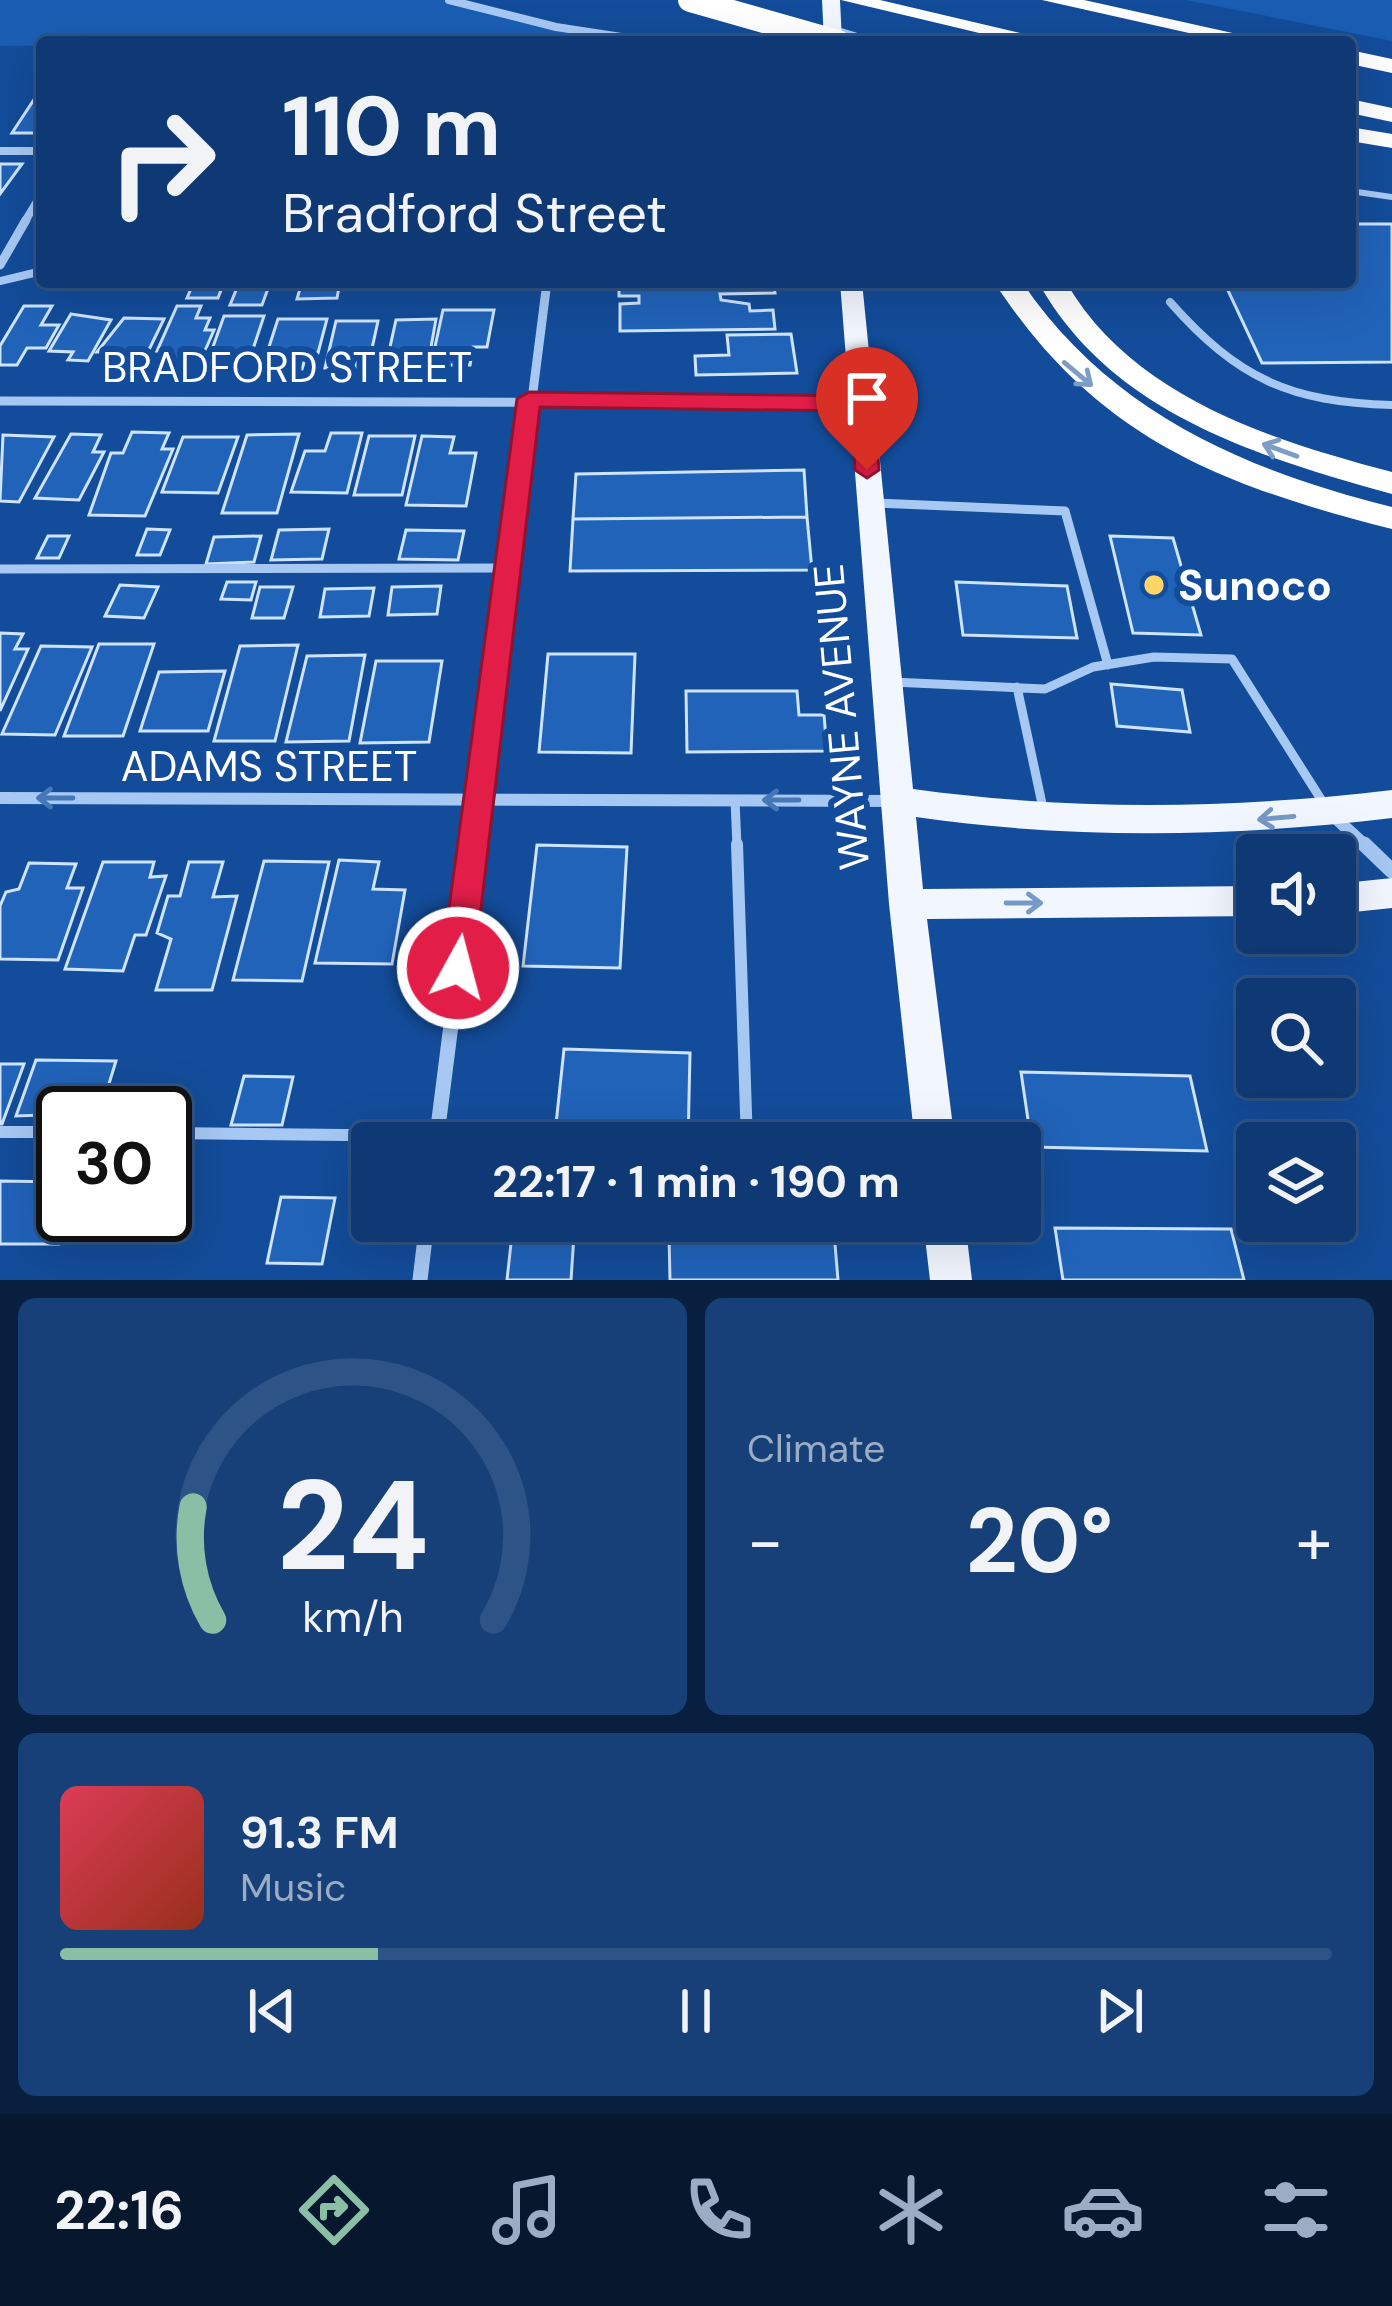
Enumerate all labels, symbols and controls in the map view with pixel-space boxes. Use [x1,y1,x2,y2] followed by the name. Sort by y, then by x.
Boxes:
[282,72,501,181] text: 110 m
[84,84,240,240] icon: right
[282,178,667,249] text: Bradford Street
[102,340,472,395] street label: BRADFORD STREET
[816,347,918,470] pin
[1062,360,1094,386] one-way arrow
[834,365,900,431] icon: arrive
[1262,438,1299,459] one-way arrow
[1178,558,1332,613] place label: Sunoco
[801,562,882,872] street label: WAYNE AVENUE
[1141,572,1167,598] marker: Sunoco
[121,739,417,794] street label: ADAMS STREET
[36,787,75,809] one-way arrow
[762,789,801,811] one-way arrow
[1257,807,1296,830] one-way arrow
[1236,834,1356,1242] map controls
[1236,834,1356,954] button: sound
[1004,892,1043,914] one-way arrow
[395,905,521,1031] position arrow
[1236,978,1356,1098] button: search
[36,1086,192,1242] speed limit sign: 30
[1236,1122,1356,1242] button: layers
[492,1152,900,1211] text: 22:17 · 1 min · 190 m
[747,1423,885,1474] text: Climate
[276,1445,429,1608] text: 24
[966,1483,1113,1600] text: 20°
[747,1499,783,1584] text: −
[1296,1499,1332,1584] text: +
[302,1588,403,1644] text: km/h
[240,1803,399,1862] text: 91.3 FM
[240,1862,346,1913] text: Music
[239,1978,305,2044] icon: previous
[663,1978,729,2044] icon: pause
[1087,1978,1153,2044] icon: next
[292,2168,376,2252] icon: directions
[485,2168,569,2252] icon: music
[677,2168,761,2252] icon: phone
[869,2168,953,2252] icon: climate
[1061,2168,1145,2252] icon: car
[1254,2168,1338,2252] icon: filters
[54,2175,184,2246] text: 22:16

